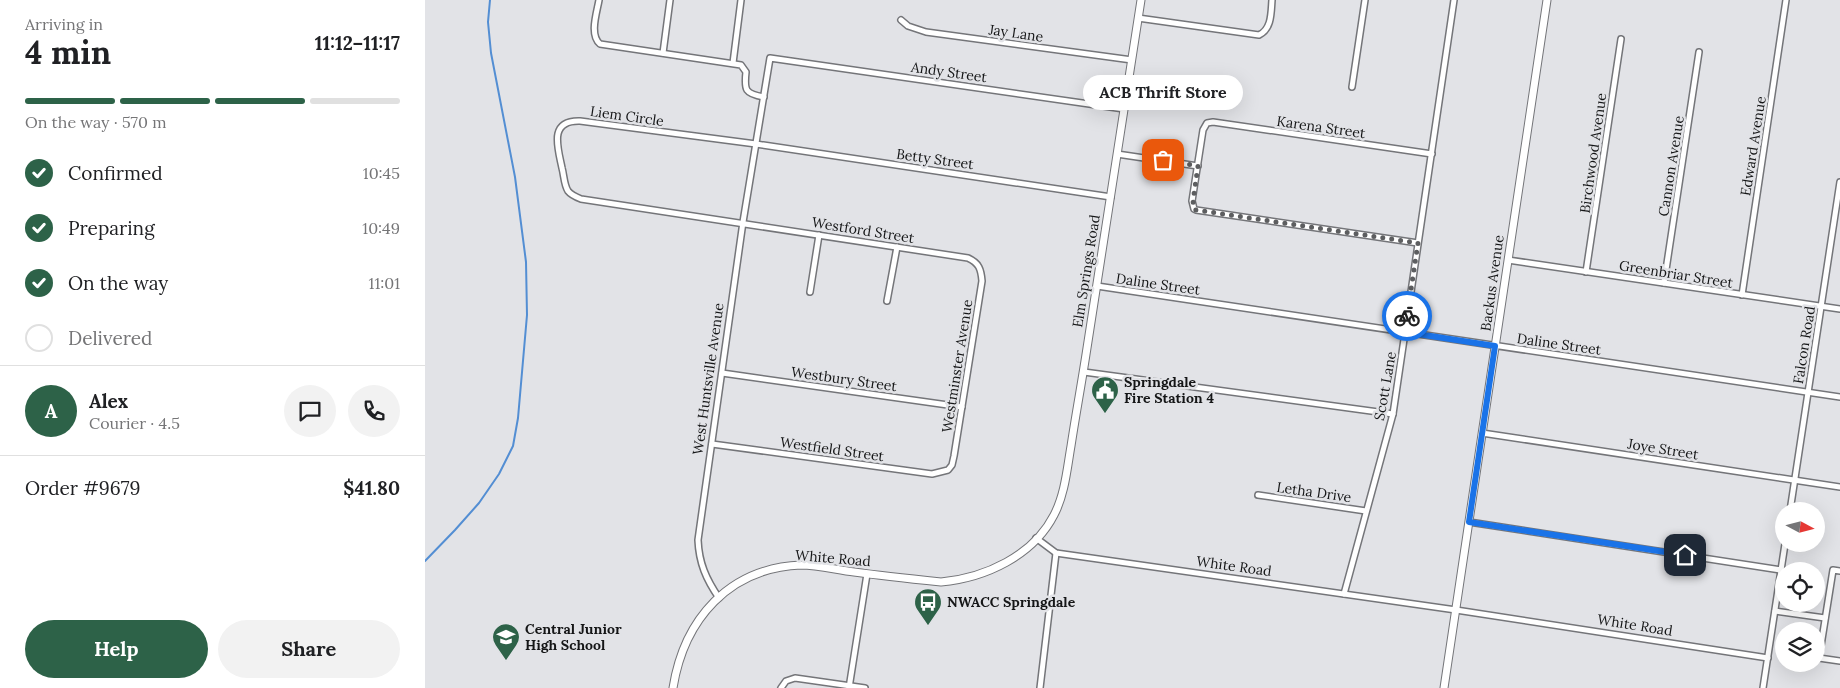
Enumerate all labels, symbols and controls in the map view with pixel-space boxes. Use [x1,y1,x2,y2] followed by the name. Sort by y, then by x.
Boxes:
[25,14,103,34] text: Arriving in
[987,20,1045,46] street label: Jay Lane
[315,31,400,55] text: 11:12–11:17
[25,32,111,73] text: 4 min
[909,58,989,86] street label: Andy Street
[1083,75,1243,110] callout: ACB Thrift Store
[1099,82,1227,102] text: ACB Thrift Store
[1576,91,1610,214] street label: Birchwood Avenue
[1736,94,1770,197] street label: Edward Avenue
[589,102,665,130] street label: Liem Circle
[25,112,166,132] text: On the way · 570 m
[1275,112,1367,142] street label: Karena Street
[1654,114,1688,218] street label: Cannon Avenue
[1142,139,1184,181] pin
[895,145,975,173] street label: Betty Street
[1149,146,1177,174] icon: bag
[25,159,53,187] icon: check
[68,161,163,185] text: Confirmed
[363,163,400,183] text: 10:45
[811,213,916,247] street label: Westford Street
[1068,213,1104,329] street label: Elm Springs Road
[25,214,53,242] icon: check
[68,216,155,240] text: Preparing
[362,218,400,238] text: 10:49
[1476,233,1508,332] street label: Backus Avenue
[1618,256,1735,292] street label: Greenbriar Street
[25,269,53,297] icon: check
[1115,269,1202,299] street label: Daline Street
[68,271,168,295] text: On the way
[369,273,400,293] text: 11:01
[1382,291,1432,341] courier
[938,298,976,434] street label: Westminster Avenue
[688,301,728,456] street label: West Huntsville Avenue
[1393,302,1421,330] icon: bike
[1789,305,1819,385] street label: Falcon Road
[68,326,152,350] text: Delivered
[1516,329,1603,359] street label: Daline Street
[1370,350,1400,422] street label: Scott Lane
[790,363,899,395] street label: Westbury Street
[1124,373,1214,407] place label: Springdale Fire Station 4
[1090,375,1120,414] public building icon: Springdale Fire Station 4
[284,385,336,437] button: chat
[348,385,400,437] button: phone
[89,389,128,413] text: Alex
[45,399,57,423] text: A
[89,413,180,433] text: Courier · 4.5
[779,433,886,465] street label: Westfield Street
[1625,434,1700,464] street label: Joye Street
[25,476,140,500] text: Order #9679
[343,476,400,500] text: $41.80
[1275,478,1353,506] street label: Letha Drive
[1775,502,1825,552] north arrow
[1775,502,1825,672] map controls
[1664,534,1706,576] pin
[1671,541,1699,569] icon: home
[794,546,872,570] street label: White Road
[1195,552,1273,580] street label: White Road
[1775,562,1825,612] button: locate
[913,587,943,626] bus stop icon: NWACC Springdale
[947,593,1076,611] place label: NWACC Springdale
[1596,610,1674,640] street label: White Road
[25,620,208,678] button: Help
[218,620,400,678] button: Share
[525,620,622,654] place label: Central Junior High School
[491,622,521,661] school or university icon: Central Junior High School
[1775,622,1825,672] button: layers

